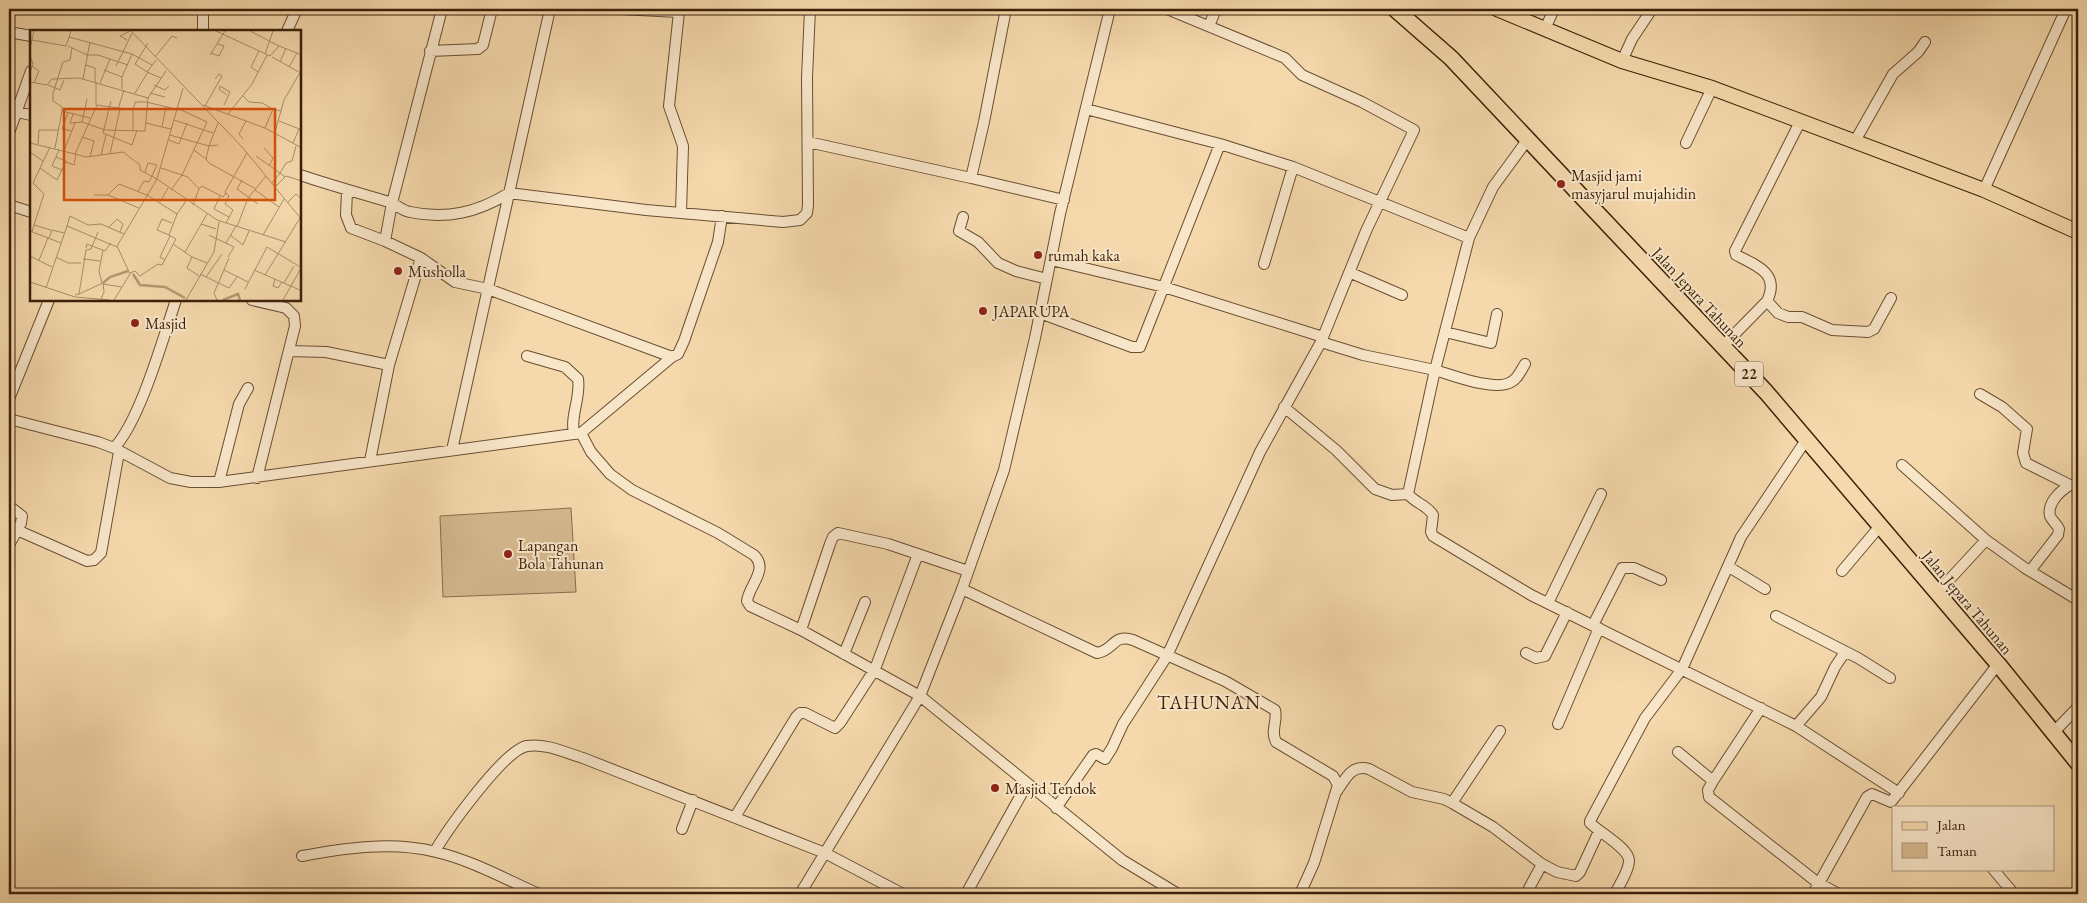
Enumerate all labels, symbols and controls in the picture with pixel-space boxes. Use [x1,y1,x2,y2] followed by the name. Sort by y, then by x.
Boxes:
[30,30,301,301] inset map
[1571,165,1697,204] place label: Masjid jami masyjarul mujahidin
[1555,178,1567,190] marker: Masjid jami masyjarul mujahidin
[1646,241,1752,352] street label: Jalan Jepara Tahunan
[1048,245,1120,266] place label: rumah kaka
[1032,249,1044,261] marker: rumah kaka
[408,261,467,282] place label: Musholla
[392,265,404,277] marker: Musholla
[991,301,1071,322] place label: JAPARUPA
[977,305,989,317] marker: JAPARUPA
[145,313,187,334] place label: Masjid
[129,317,141,329] marker: Masjid
[1735,362,1763,386] road number: 22
[518,535,604,574] place label: Lapangan Bola Tahunan
[1916,544,2018,659] street label: Jalan Jepara Tahunan
[502,548,514,560] marker: Lapangan Bola Tahunan
[1157,690,1261,715] district label: TAHUNAN
[1005,778,1097,799] place label: Masjid Tendok
[989,782,1001,794] marker: Masjid Tendok
[1892,806,2054,870] legend
[1935,815,1966,834] text: Jalan
[1937,841,1977,860] text: Taman

